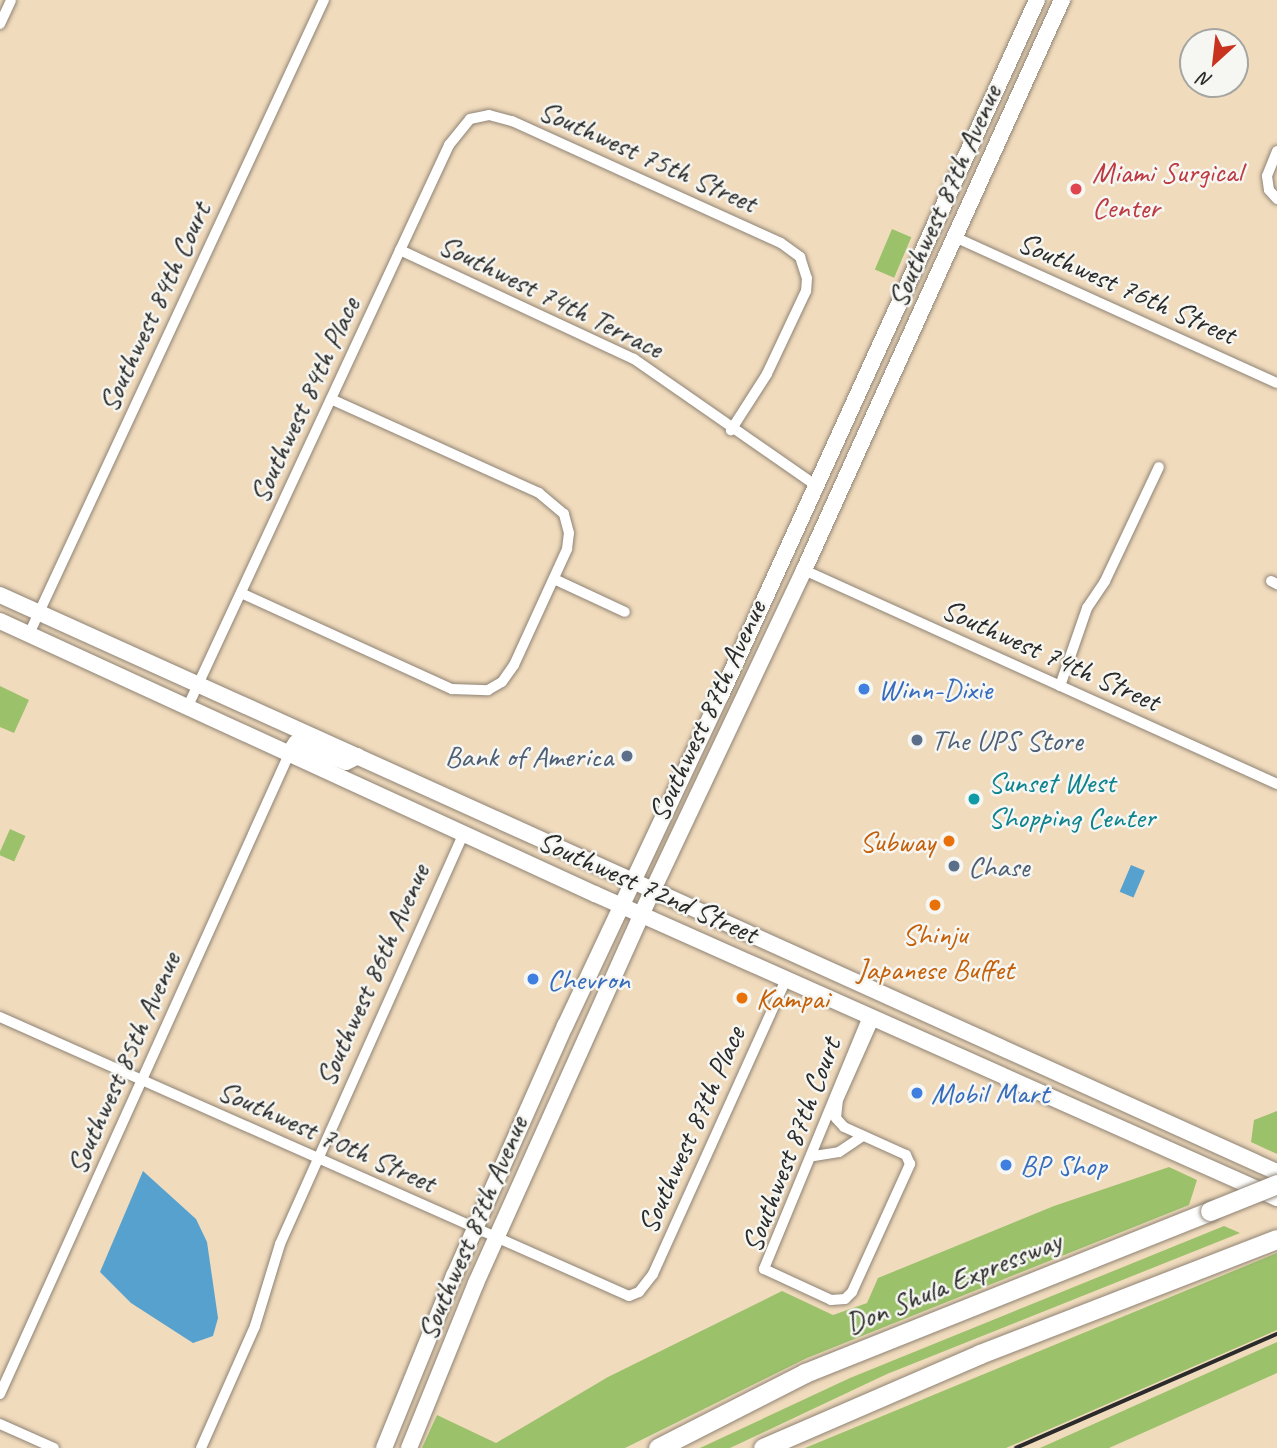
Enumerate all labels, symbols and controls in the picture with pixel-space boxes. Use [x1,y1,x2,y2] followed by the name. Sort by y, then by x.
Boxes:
[1179,28,1249,98] north arrow
[1195,67,1216,93] text: N
[879,80,1009,312] street label: Southwest 87th Avenue
[533,92,763,220] street label: Southwest 75th Street
[1092,154,1242,224] place label: Miami Surgical Center
[1066,179,1086,199] marker: Miami Surgical Center
[90,197,218,417] street label: Southwest 84th Court
[1012,224,1242,352] street label: Southwest 76th Street
[433,226,669,366] street label: Southwest 74th Terrace
[241,291,367,509] street label: Southwest 84th Place
[936,591,1166,719] street label: Southwest 74th Street
[640,595,774,827] street label: Southwest 87th Avenue
[878,671,992,707] place label: Winn-Dixie
[856,681,872,697] marker: Winn-Dixie
[931,722,1082,758] place label: The UPS Store
[909,732,925,748] marker: The UPS Store
[444,738,613,774] place label: Bank of America
[619,748,635,764] marker: Bank of America
[988,764,1155,834] place label: Sunset West Shopping Center
[966,791,982,807] marker: Sunset West Shopping Center
[532,822,764,952] street label: Southwest 72nd Street
[859,823,935,859] place label: Subway
[941,833,957,849] marker: Subway
[968,848,1029,884] place label: Chase
[946,858,962,874] marker: Chase
[307,859,437,1091] street label: Southwest 86th Avenue
[927,897,943,913] marker: Shinju Japanese Buffet
[856,916,1014,986] place label: Shinju Japanese Buffet
[58,947,188,1179] street label: Southwest 85th Avenue
[547,961,630,997] place label: Chevron
[525,971,541,987] marker: Chevron
[756,980,829,1016] place label: Kampai
[734,990,750,1006] marker: Kampai
[629,1021,753,1239] street label: Southwest 87th Place
[734,1033,848,1257] street label: Southwest 87th Court
[212,1072,442,1200] street label: Southwest 70th Street
[931,1075,1050,1111] place label: Mobil Mart
[909,1085,925,1101] marker: Mobil Mart
[409,1111,535,1345] street label: Southwest 87th Avenue
[1020,1147,1108,1183] place label: BP Shop
[998,1157,1014,1173] marker: BP Shop
[840,1222,1066,1342] street label: Don Shula Expressway

